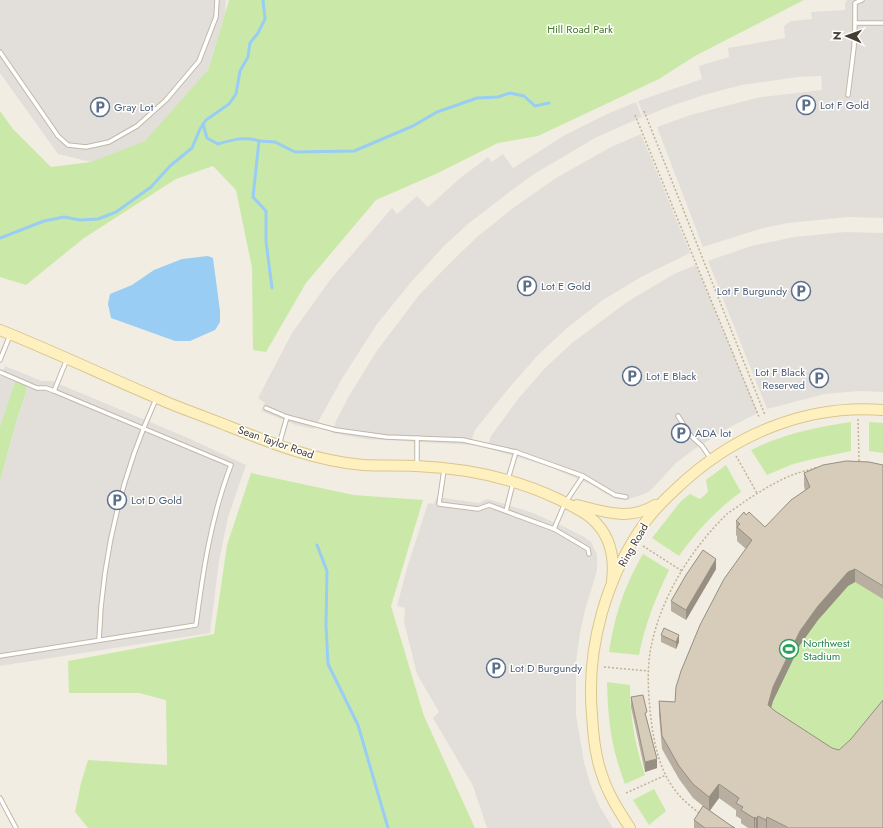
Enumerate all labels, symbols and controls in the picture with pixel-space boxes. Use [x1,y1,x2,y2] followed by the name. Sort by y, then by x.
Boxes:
[827,16,867,56] north arrow
[547,21,613,37] park label: Hill Road Park
[829,31,845,40] text: N
[795,94,817,116] parking icon: Lot F Gold
[89,96,111,118] parking icon: Gray Lot
[820,97,869,113] place label: Lot F Gold
[114,99,154,115] place label: Gray Lot
[516,275,538,297] parking icon: Lot E Gold
[541,278,591,294] place label: Lot E Gold
[790,280,812,302] parking icon: Lot F Burgundy
[717,283,787,299] place label: Lot F Burgundy
[755,364,805,393] place label: Lot F Black Reserved
[621,365,643,387] parking icon: Lot E Black
[808,367,830,389] parking icon: Lot F Black Reserved
[646,368,696,384] place label: Lot E Black
[236,421,316,463] street label: Sean Taylor Road
[670,422,692,444] parking icon: ADA lot
[695,425,732,441] place label: ADA lot
[106,489,128,511] parking icon: Lot D Gold
[131,492,182,508] place label: Lot D Gold
[614,520,652,570] street label: Ring Road
[803,635,850,664] place label: Northwest Stadium
[778,638,800,660] sports icon: Northwest Stadium
[485,657,507,679] parking icon: Lot D Burgundy
[510,660,582,676] place label: Lot D Burgundy

